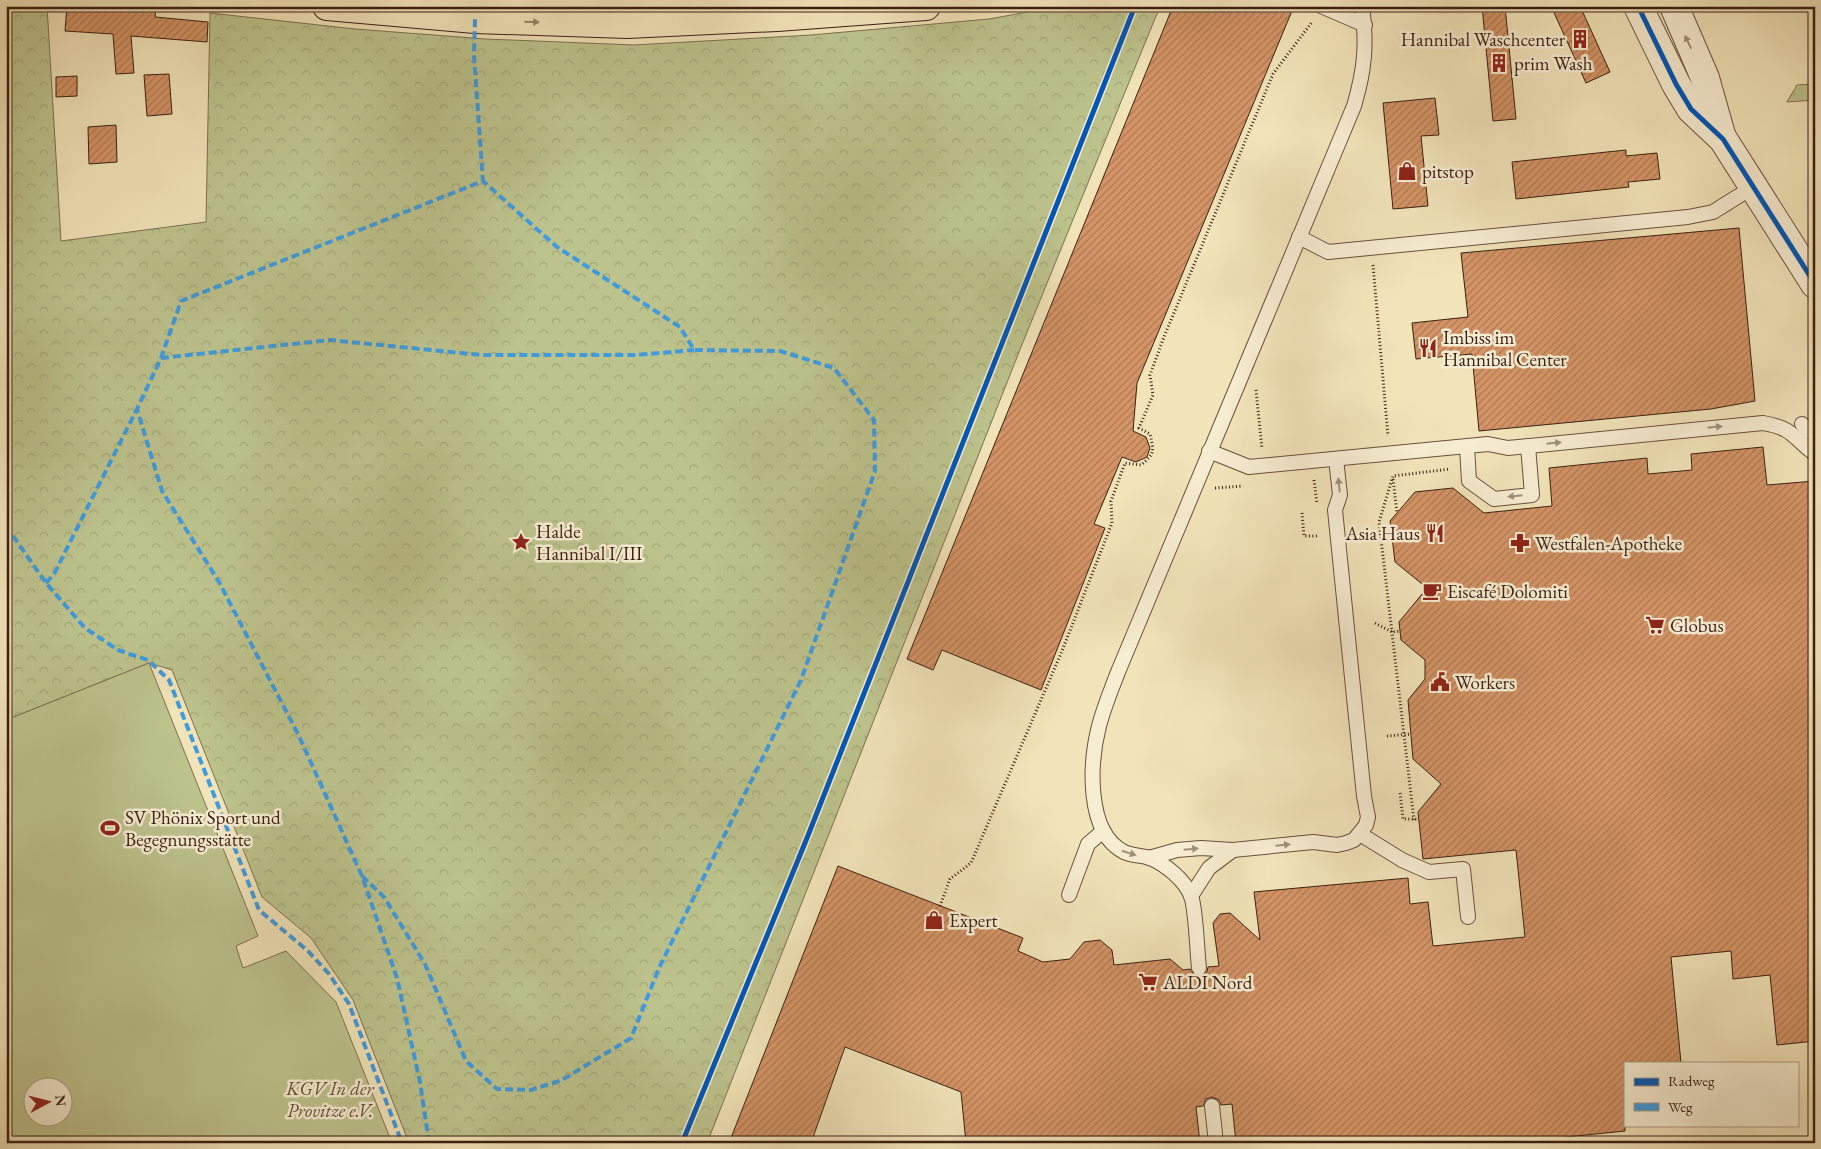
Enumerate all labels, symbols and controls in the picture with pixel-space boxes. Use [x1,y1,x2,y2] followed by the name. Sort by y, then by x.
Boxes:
[525,18,541,26] one-way arrow
[1401,27,1566,52] place label: Hannibal Waschcenter
[1569,28,1591,50] building icon: Hannibal Waschcenter
[1684,35,1692,49] one-way arrow
[1514,51,1593,76] place label: prim Wash
[1488,52,1510,74] building icon: prim Wash
[1422,159,1474,184] place label: pitstop
[1396,160,1418,182] shop icon: pitstop
[1443,325,1567,372] place label: Imbiss im Hannibal Center
[1417,337,1439,359] restaurant icon: Imbiss im Hannibal Center
[1708,423,1724,431] one-way arrow
[1546,439,1562,447] one-way arrow
[1335,476,1343,492] one-way arrow
[1507,492,1523,500] one-way arrow
[536,519,643,566] place label: Halde Hannibal I/III
[1345,521,1420,546] place label: Asia Haus
[1424,522,1446,544] restaurant icon: Asia Haus
[510,531,532,553] place icon: Halde Hannibal I/III
[1535,531,1682,556] place label: Westfalen-Apotheke
[1509,532,1531,554] pharmacy icon: Westfalen-Apotheke
[1447,579,1568,604] place label: Eiscafé Dolomiti
[1421,580,1443,602] cafe icon: Eiscafé Dolomiti
[1670,613,1724,638] place label: Globus
[1644,614,1666,636] supermarket icon: Globus
[1455,670,1515,695] place label: Workers
[1429,671,1451,693] public building icon: Workers
[125,805,281,852] place label: SV Phönix Sport und Begegnungsstätte
[99,817,121,839] sports icon: SV Phönix Sport und Begegnungsstätte
[1276,841,1292,849] one-way arrow
[1183,845,1199,853] one-way arrow
[1122,849,1137,857] one-way arrow
[949,908,998,933] place label: Expert
[923,909,945,931] shop icon: Expert
[1162,970,1253,995] place label: ALDI Nord
[1137,971,1159,993] supermarket icon: ALDI Nord
[1624,1062,1798,1126] legend
[1668,1071,1715,1090] text: Radweg
[22,1076,72,1126] north arrow
[285,1076,374,1123] park label: KGV In der Provitze e.V.
[51,1094,71,1108] text: N
[1668,1097,1693,1116] text: Weg

